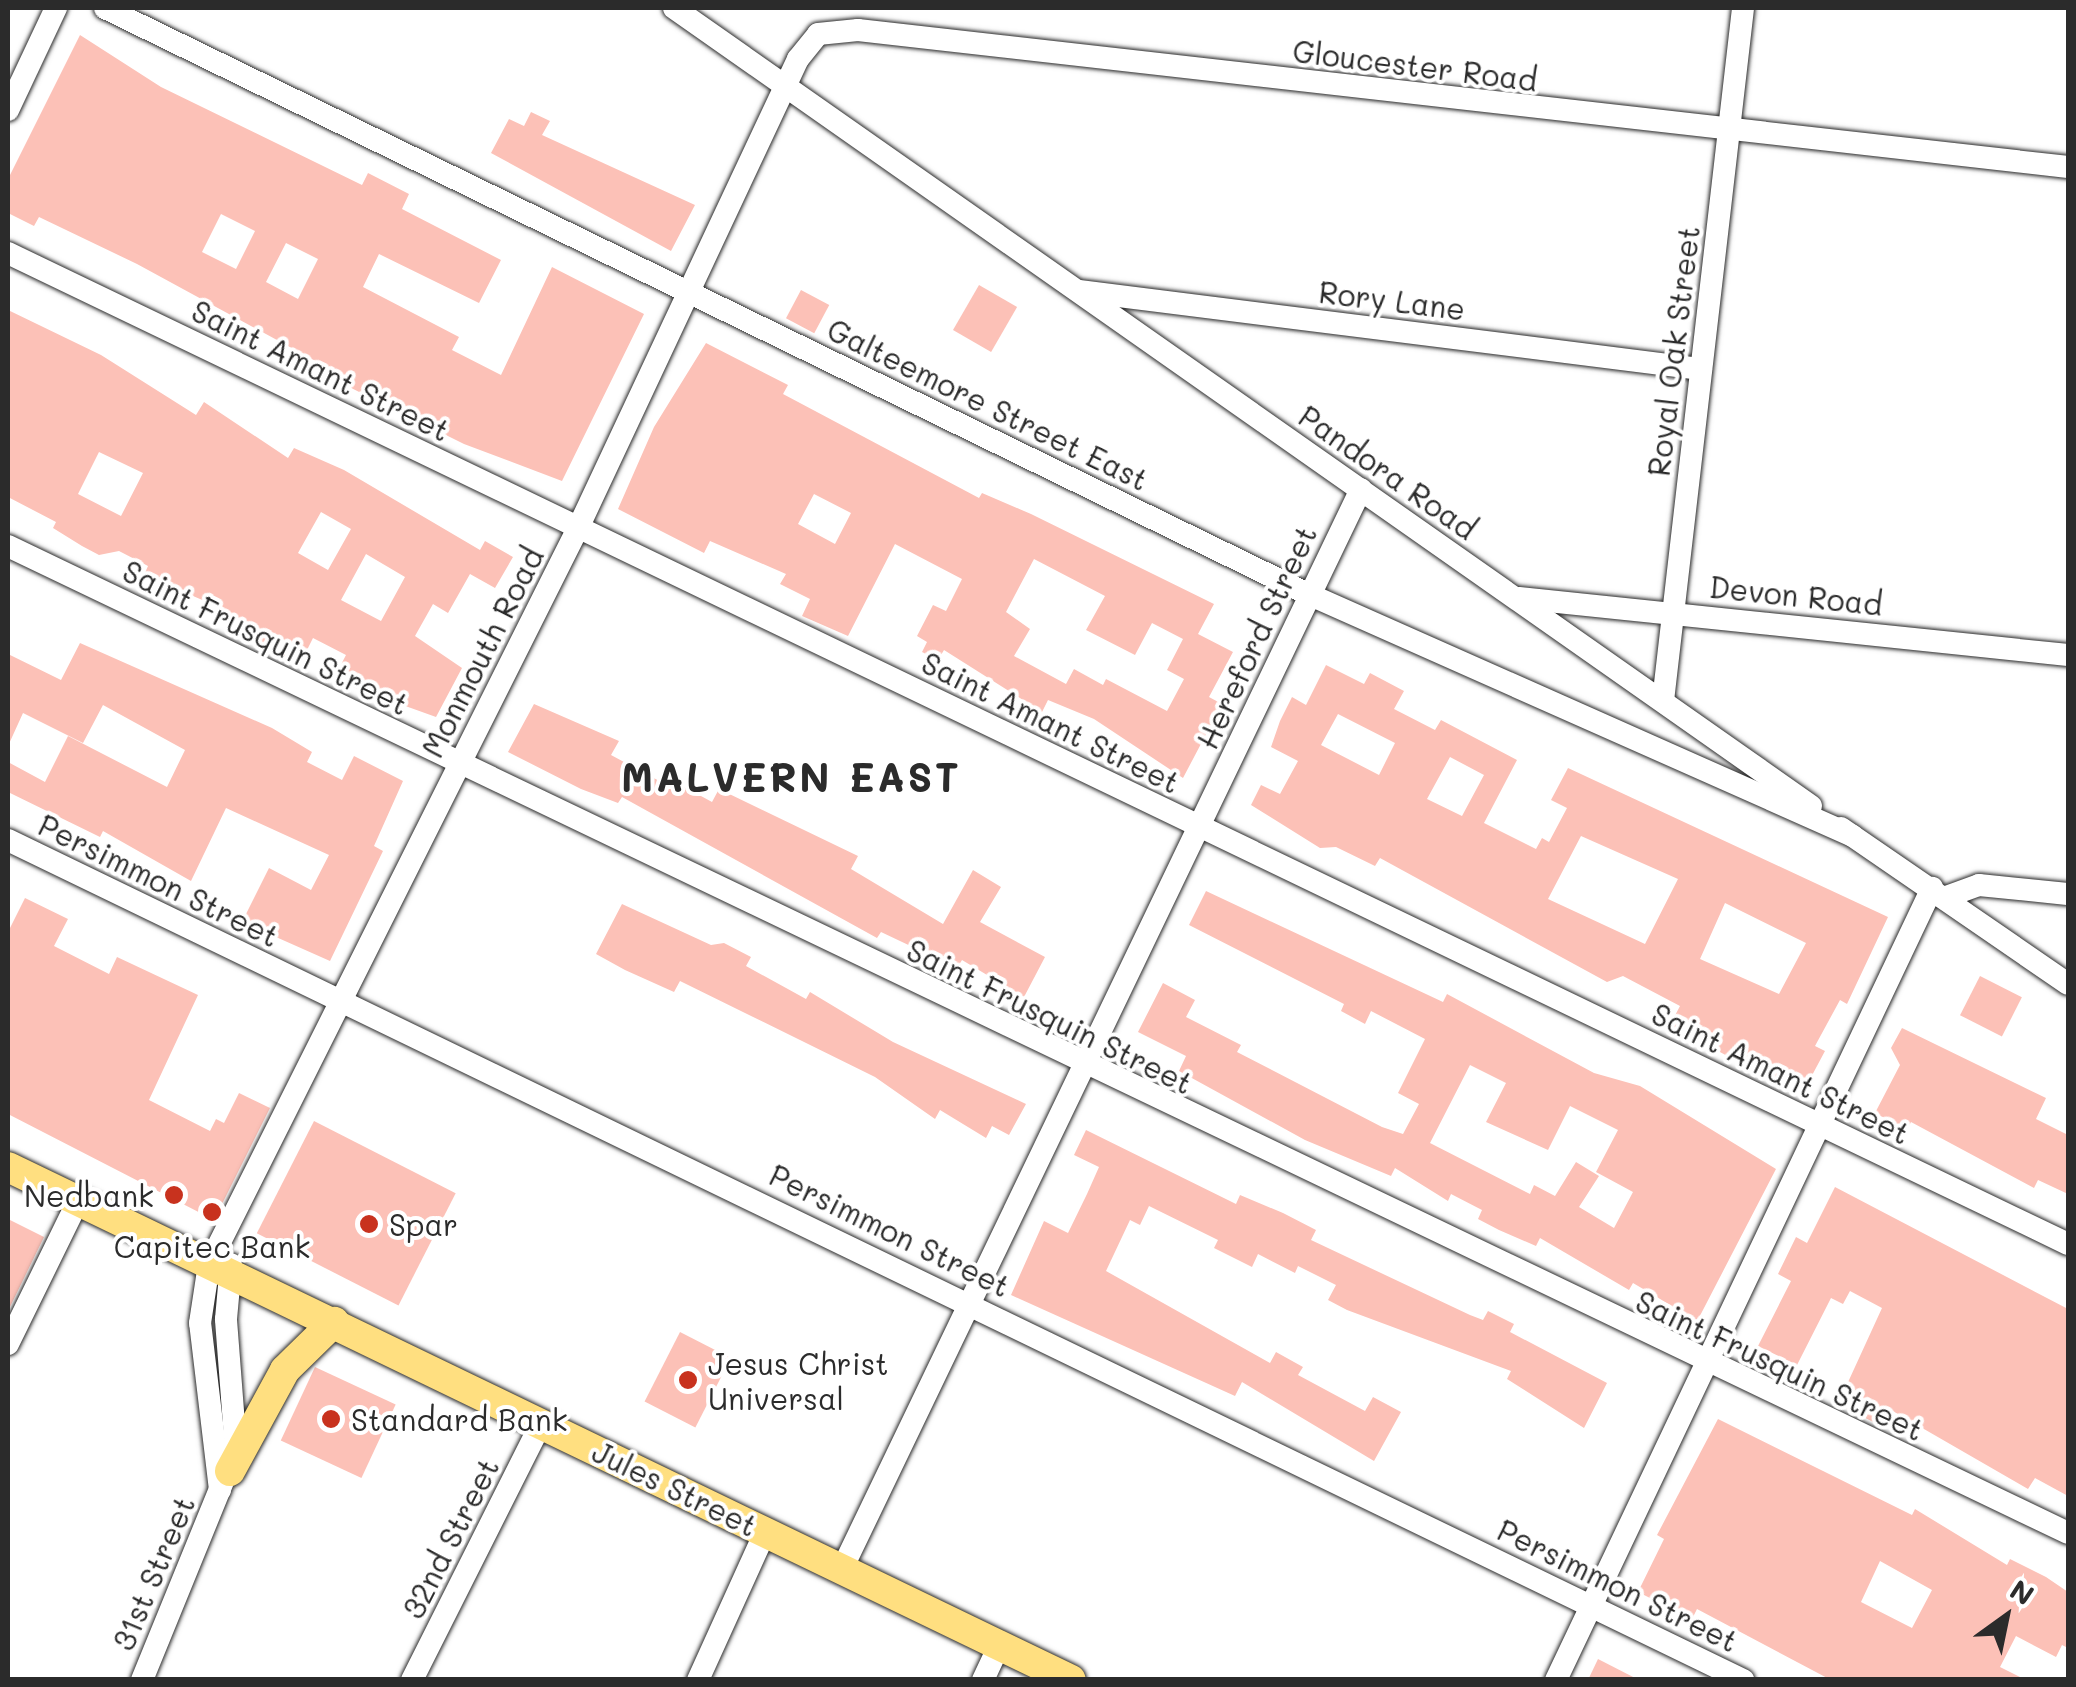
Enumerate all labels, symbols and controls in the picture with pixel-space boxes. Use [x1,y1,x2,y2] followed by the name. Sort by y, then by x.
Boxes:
[1291,32,1539,98] street label: Gloucester Road
[1640,224,1706,478] street label: Royal Oak Street
[1317,273,1467,327] street label: Rory Lane
[186,292,456,448] street label: Saint Amant Street
[822,311,1154,497] street label: Galteemore Street East
[1292,397,1484,547] street label: Pandora Road
[1189,520,1323,754] street label: Hereford Street
[414,541,550,763] street label: Monmouth Road
[117,552,415,722] street label: Saint Frusquin Street
[1708,568,1884,622] street label: Devon Road
[916,644,1186,800] street label: Saint Amant Street
[621,752,961,800] district label: MALVERN EAST
[33,806,285,954] street label: Persimmon Street
[901,931,1199,1101] street label: Saint Frusquin Street
[1646,995,1916,1151] street label: Saint Amant Street
[764,1156,1016,1304] street label: Persimmon Street
[24,1177,154,1213] place label: Nedbank
[163,1184,185,1206] marker: Nedbank
[201,1201,223,1223] marker: Capitec Bank
[389,1206,458,1242] place label: Spar
[358,1213,380,1235] marker: Spar
[114,1228,310,1264] place label: Capitec Bank
[1630,1282,1930,1448] street label: Saint Frusquin Street
[708,1345,889,1416] place label: Jesus Christ Universal
[677,1369,699,1391] marker: Jesus Christ Universal
[351,1401,568,1437] place label: Standard Bank
[320,1408,342,1430] marker: Standard Bank
[587,1433,763,1543] street label: Jules Street
[394,1452,506,1624] street label: 32nd Street
[104,1491,202,1655] street label: 31st Street
[1492,1511,1744,1659] street label: Persimmon Street
[1956,1567,2056,1667] north arrow
[2004,1571,2041,1613] text: N

